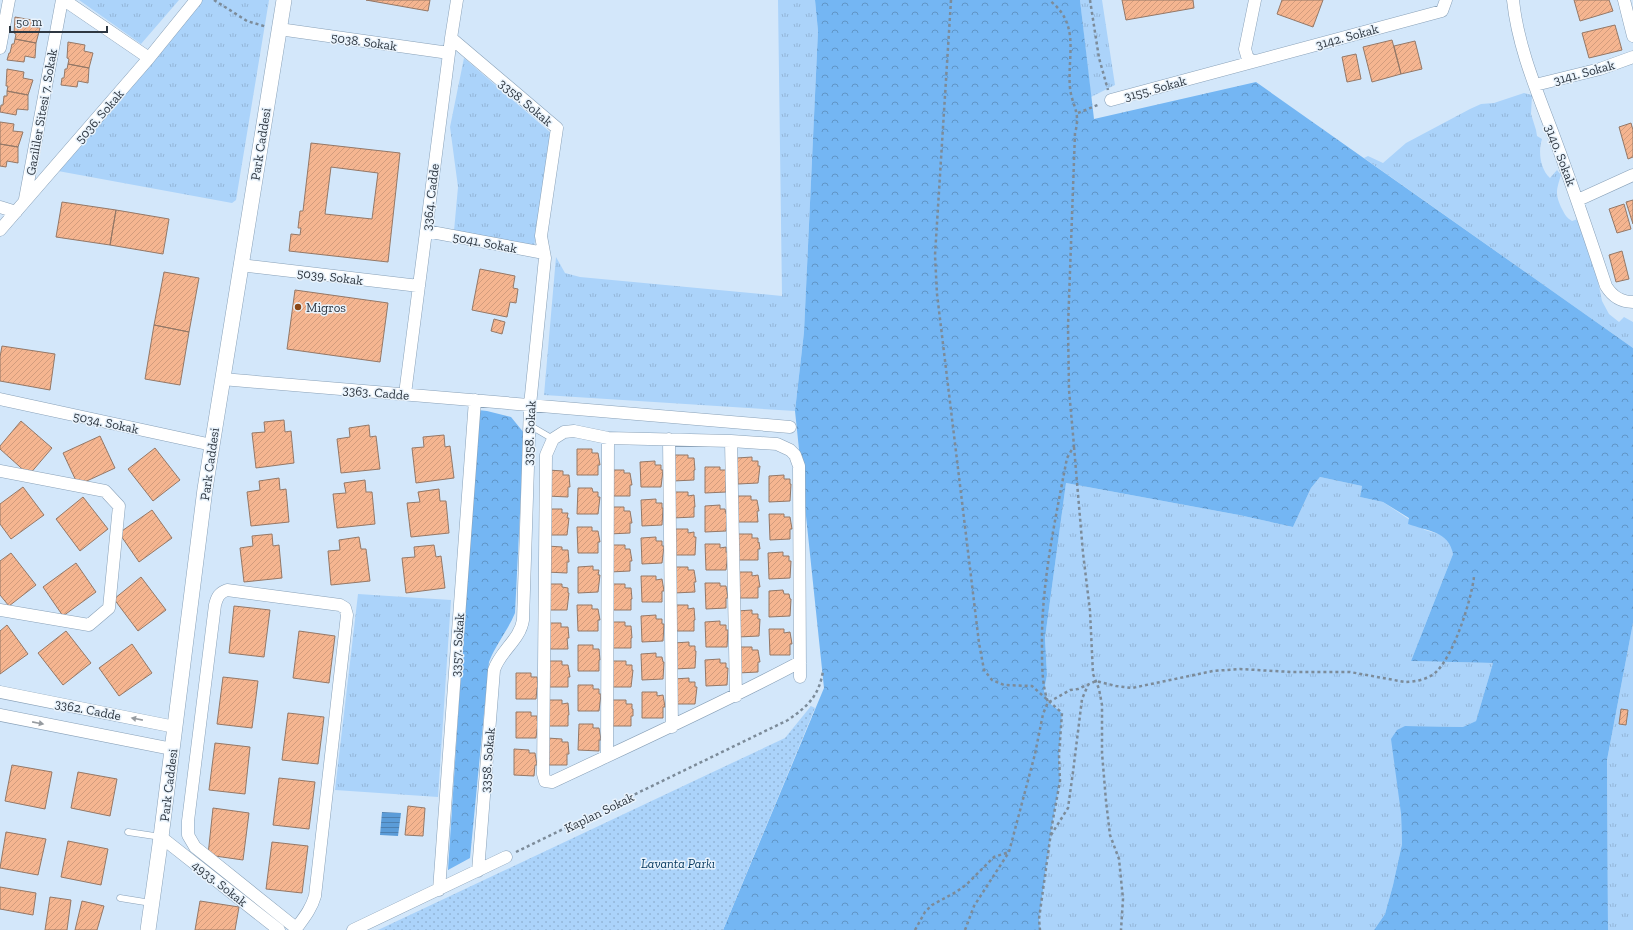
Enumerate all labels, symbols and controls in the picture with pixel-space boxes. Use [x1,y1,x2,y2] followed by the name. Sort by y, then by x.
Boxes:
[10,8,107,34] scale bar
[16,15,43,29] text: 50 m
[1314,21,1380,52] street label: 3142. Sokak
[330,29,398,54] street label: 5038. Sokak
[23,47,60,177] street label: Gazililer Sitesi 7. Sokak
[1552,57,1616,88] street label: 3141. Sokak
[1122,73,1188,104] street label: 3155. Sokak
[496,76,556,129] street label: 3358. Sokak
[72,86,127,146] street label: 5036. Sokak
[247,106,274,181] street label: Park Caddesi
[1542,122,1579,188] street label: 3140. Sokak
[419,163,442,231] street label: 3364. Cadde
[451,229,519,256] street label: 5041. Sokak
[296,265,364,288] street label: 5039. Sokak
[306,300,346,315] place label: Migros
[293,302,303,312] marker: Migros
[342,382,410,403] street label: 3363. Cadde
[520,400,539,466] street label: 3358. Sokak
[72,408,140,437] street label: 5034. Sokak
[197,426,222,501] street label: Park Caddesi
[448,612,467,677] street label: 3357. Sokak
[54,696,122,723] street label: 3362. Cadde
[131,716,143,722] one-way arrow
[32,720,44,726] one-way arrow
[477,727,498,793] street label: 3358. Sokak
[157,747,180,822] street label: Park Caddesi
[562,789,637,836] street label: Kaplan Sokak
[641,856,715,871] park label: Lavanta Parkı
[189,857,250,910] street label: 4933. Sokak

